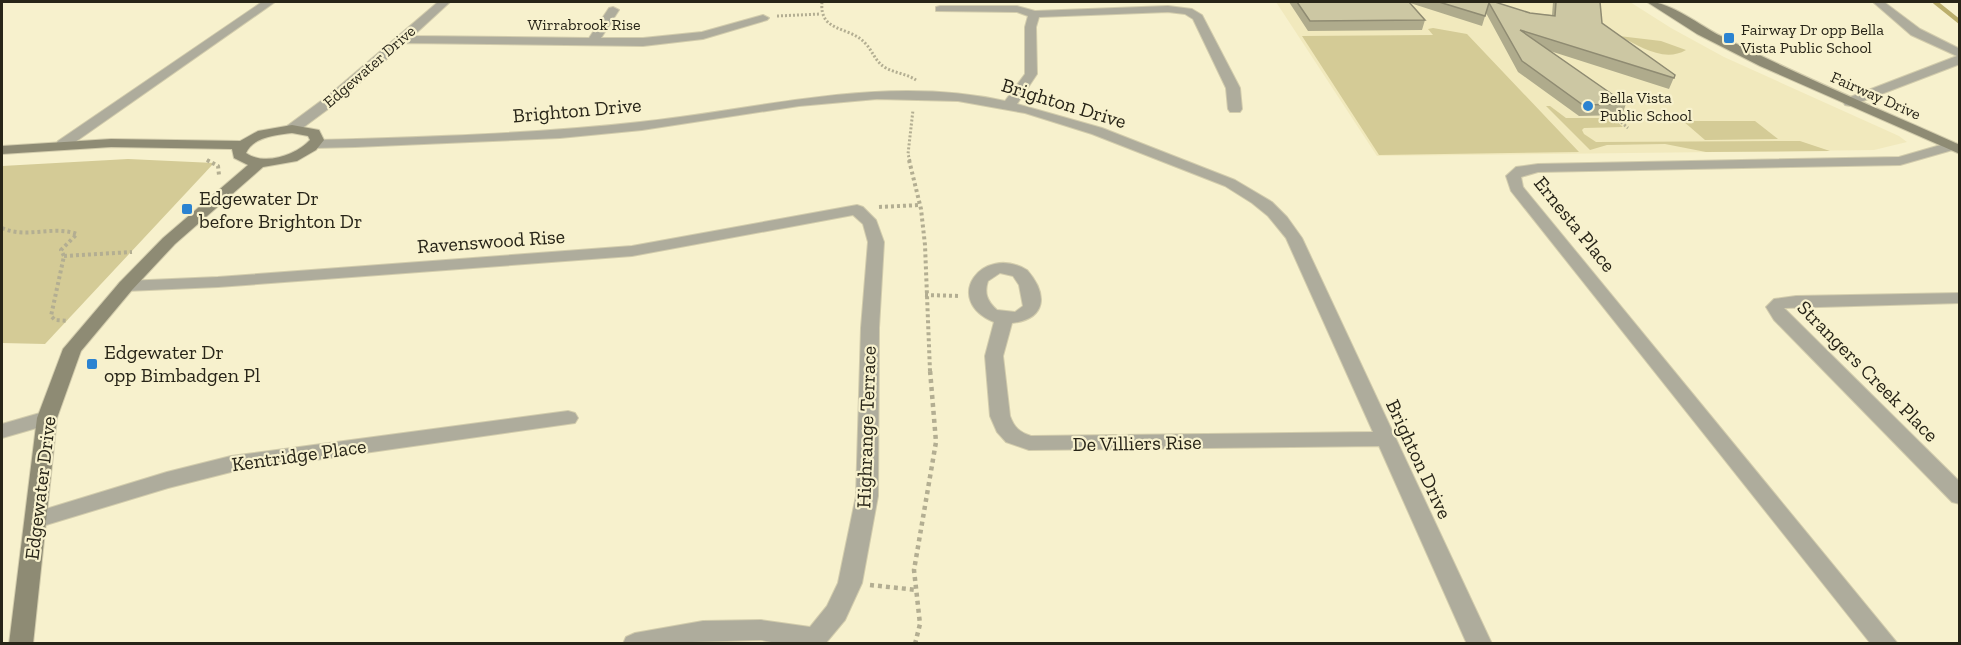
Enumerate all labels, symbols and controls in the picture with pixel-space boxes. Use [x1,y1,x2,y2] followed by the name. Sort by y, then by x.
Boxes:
[528,15,640,34] street label: Wirrabrook Rise
[1740,20,1884,57] place label: Fairway Dr opp Bella Vista Public School
[319,21,419,111] street label: Edgewater Drive
[1722,31,1736,45] marker: Fairway Dr opp Bella Vista Public School
[1828,67,1924,124] street label: Fairway Drive
[999,73,1129,133] street label: Brighton Drive
[1600,88,1692,125] place label: Bella Vista Public School
[512,92,642,128] street label: Brighton Drive
[1581,99,1595,113] marker: Bella Vista Public School
[1529,171,1621,277] street label: Ernesta Place
[198,186,362,233] place label: Edgewater Dr before Brighton Dr
[180,202,194,216] marker: Edgewater Dr before Brighton Dr
[416,224,566,258] street label: Ravenswood Rise
[1792,295,1944,447] street label: Strangers Creek Place
[104,340,260,387] place label: Edgewater Dr opp Bimbadgen Pl
[851,345,881,509] street label: Highrange Terrace
[85,357,99,371] marker: Edgewater Dr opp Bimbadgen Pl
[1381,395,1457,523] street label: Brighton Drive
[19,415,61,561] street label: Edgewater Drive
[1072,430,1202,456] street label: De Villiers Rise
[230,434,368,476] street label: Kentridge Place

